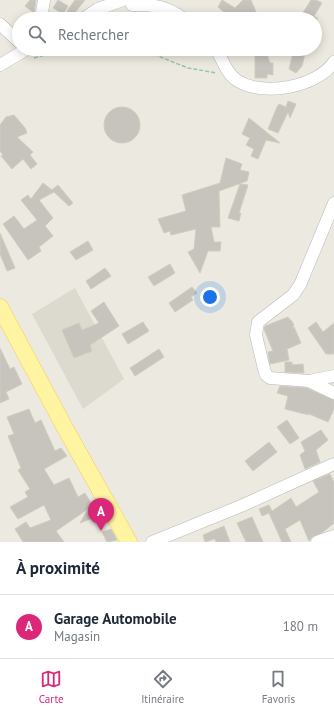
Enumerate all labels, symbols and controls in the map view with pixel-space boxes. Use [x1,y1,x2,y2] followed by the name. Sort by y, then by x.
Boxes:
[12,12,322,56] search box
[26,23,48,45] icon: search
[58,25,129,44] text: Rechercher
[200,287,220,307] your location
[88,498,114,531] pin: A
[16,557,100,579] text: À proximité
[54,609,177,628] text: Garage Automobile
[25,618,33,635] text: A
[283,618,318,635] text: 180 m
[54,628,100,645] text: Magasin
[39,668,64,706] tab: Carte
[141,668,184,706] tab: Itinéraire
[262,668,295,706] tab: Favoris

